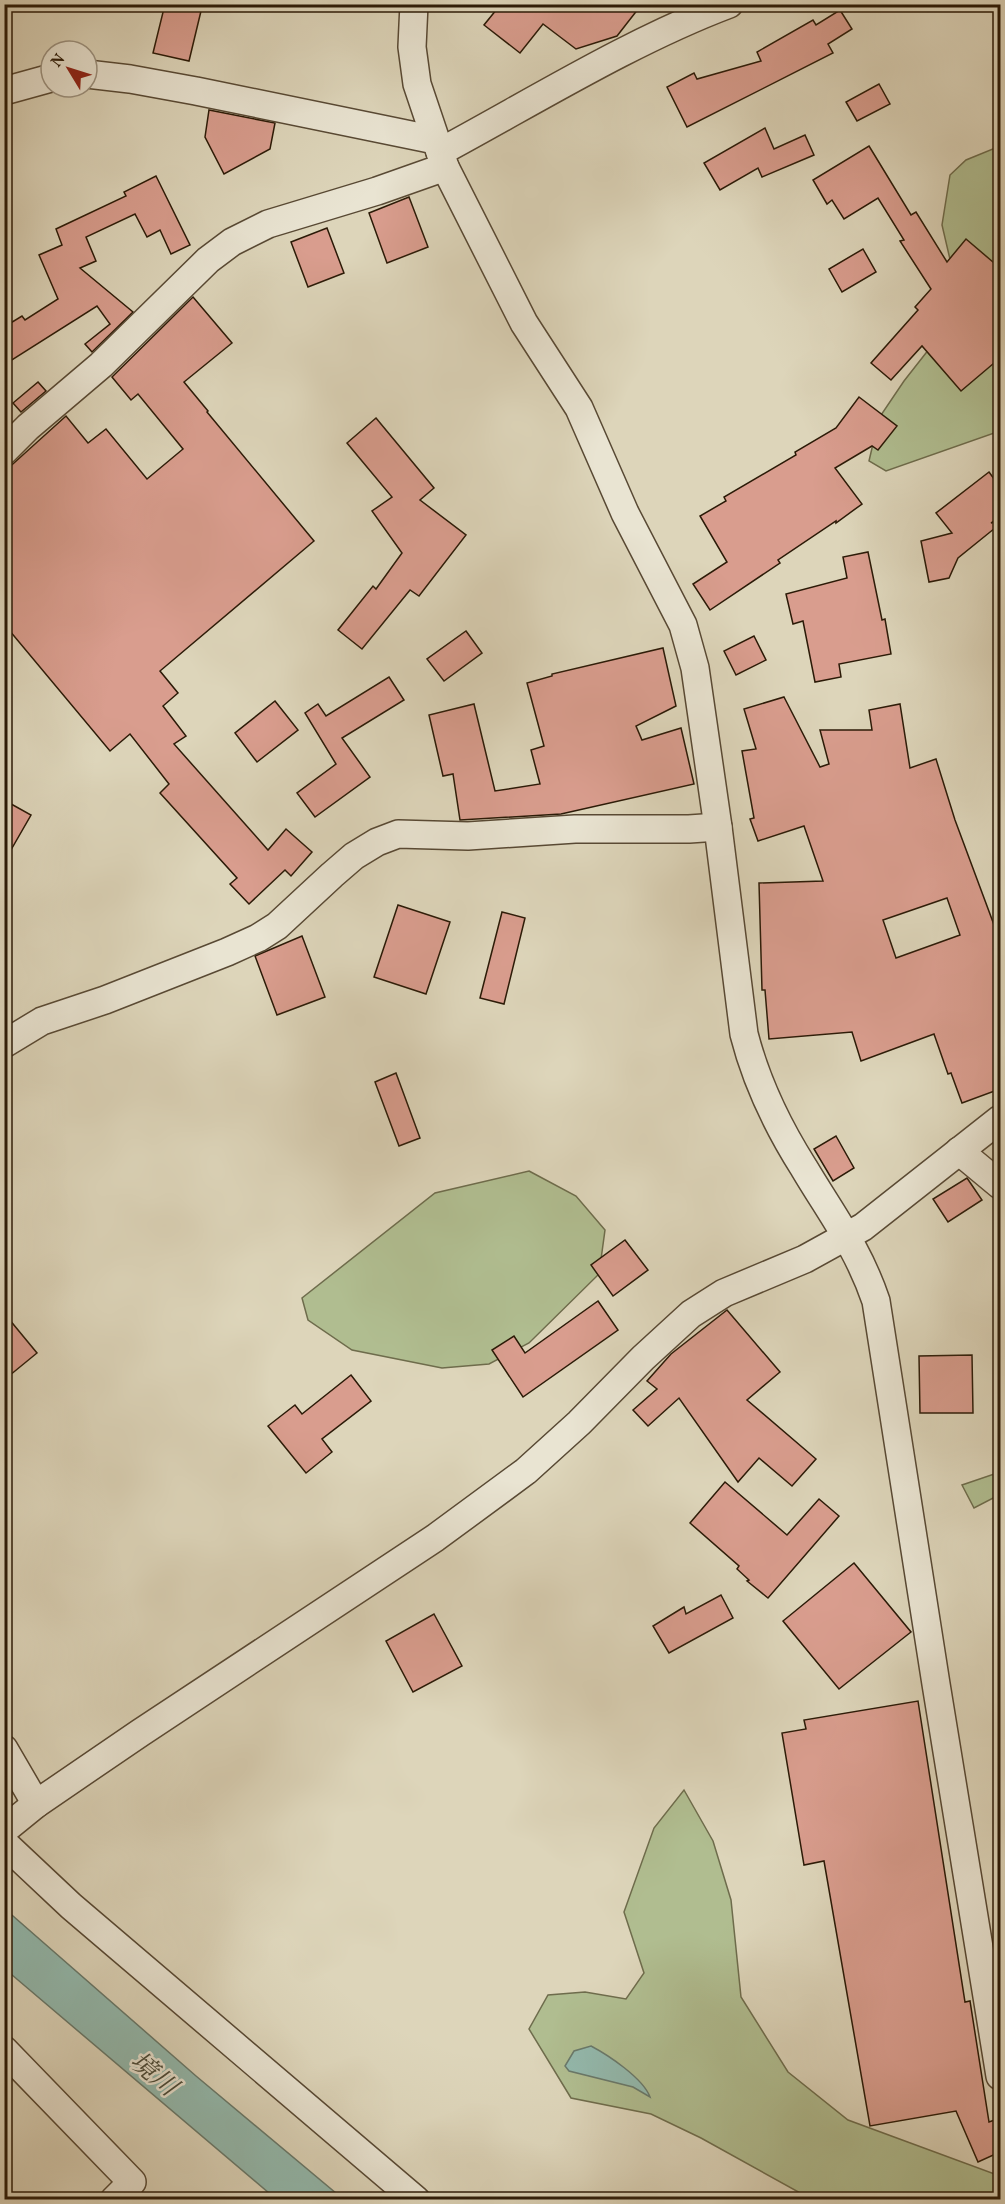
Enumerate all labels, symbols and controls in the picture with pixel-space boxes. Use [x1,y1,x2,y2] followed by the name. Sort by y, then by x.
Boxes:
[39,39,99,99] north arrow
[47,49,71,72] text: N
[122,2044,187,2107] water label: 境川

